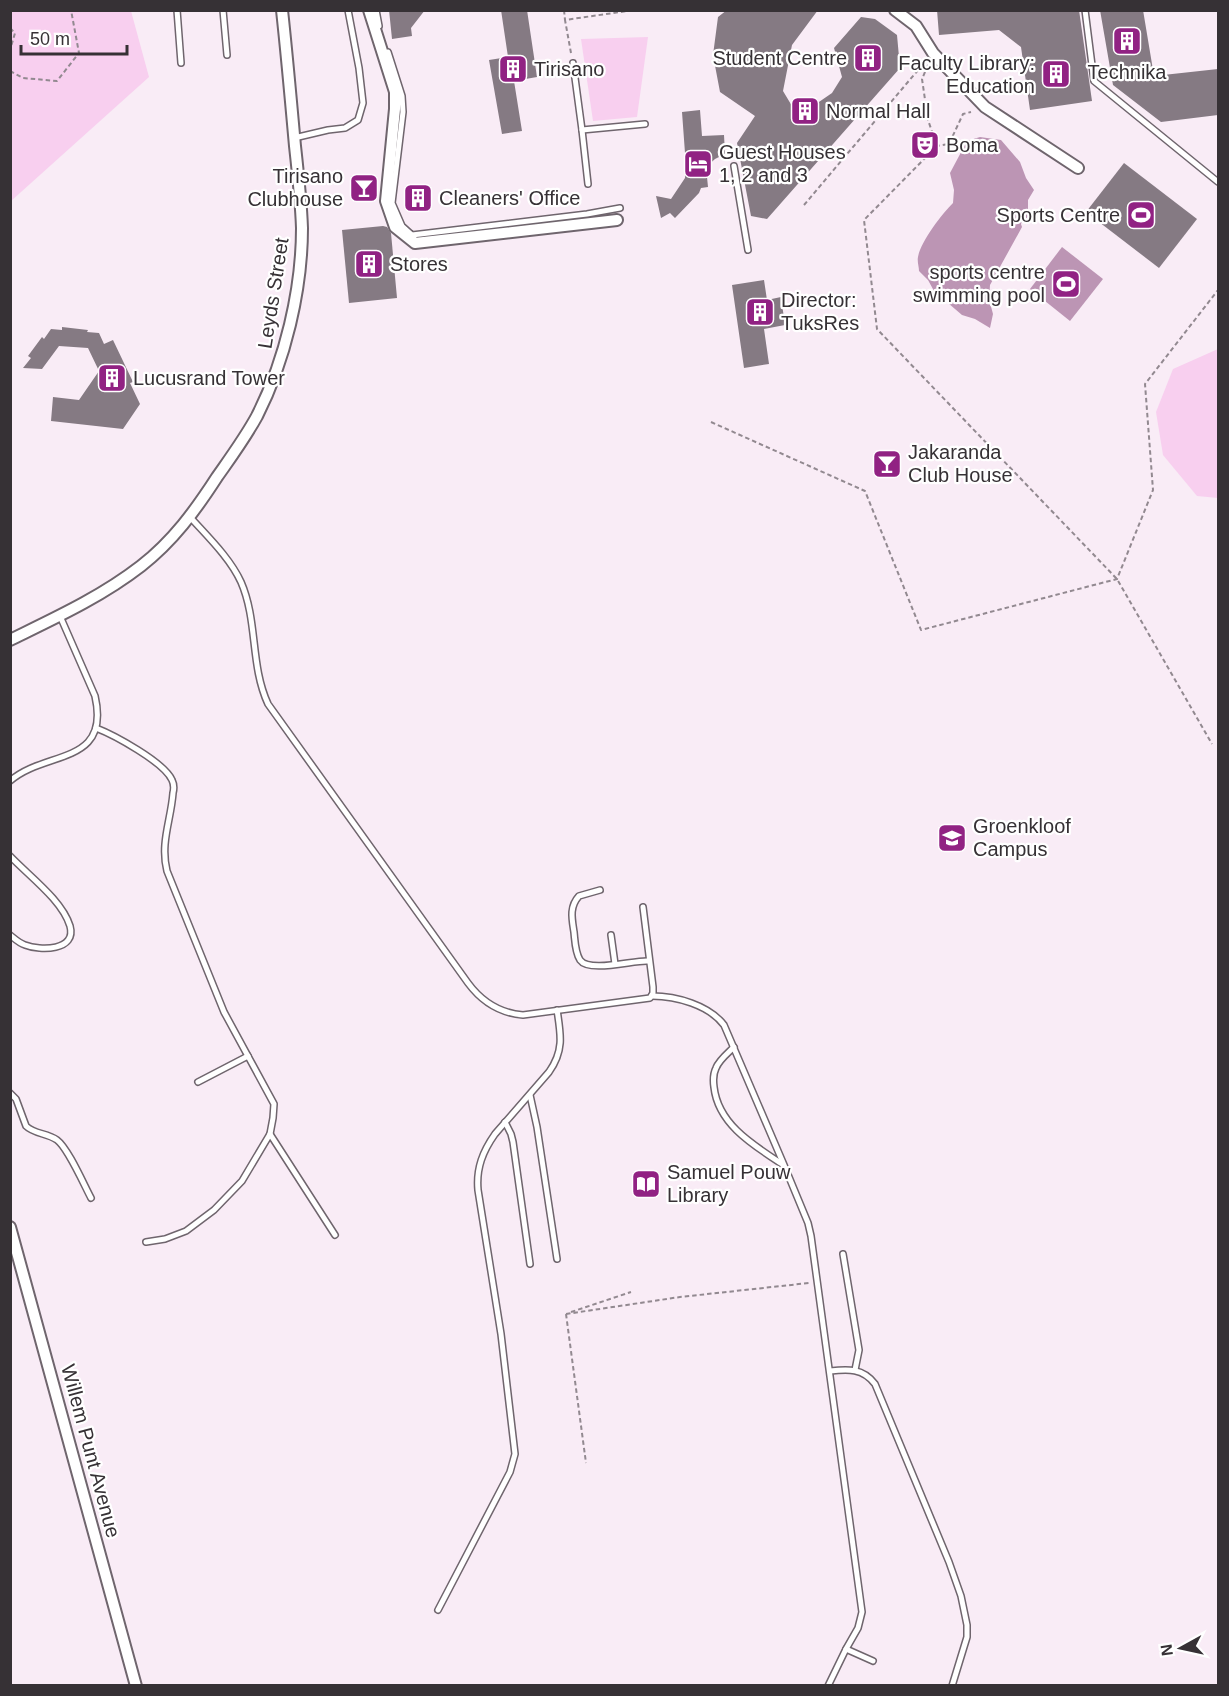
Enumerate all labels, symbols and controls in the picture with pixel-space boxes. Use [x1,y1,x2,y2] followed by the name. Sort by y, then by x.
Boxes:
[21,18,128,56] scale bar
[1111,25,1143,57] building icon: Technika
[30,29,70,49] text: 50 m
[852,42,884,74] building icon: Student Centre
[712,47,847,69] place label: Student Centre
[898,52,1035,97] place label: Faculty Library: Education
[497,53,529,85] building icon: Tirisano
[534,58,604,80] place label: Tirisano
[1040,58,1072,90] building icon: Faculty Library: Education
[1088,61,1167,83] place label: Technika
[789,95,821,127] building icon: Normal Hall
[826,100,930,122] place label: Normal Hall
[909,129,941,161] theatre icon: Boma
[946,134,999,156] place label: Boma
[719,141,846,186] place label: Guest Houses 1, 2 and 3
[682,148,714,180] hotel icon: Guest Houses 1, 2 and 3
[247,165,343,210] place label: Tirisano Clubhouse
[348,172,380,204] bar icon: Tirisano Clubhouse
[402,182,434,214] building icon: Cleaners' Office
[439,187,580,209] place label: Cleaners' Office
[1125,199,1157,231] sports icon: Sports Centre
[997,204,1120,226] place label: Sports Centre
[253,235,293,350] street label: Leyds Street
[353,248,385,280] building icon: Stores
[390,253,448,275] place label: Stores
[913,261,1045,306] place label: sports centre swimming pool
[1050,268,1082,300] sports icon: sports centre swimming pool
[781,289,859,334] place label: Director: TuksRes
[744,296,776,328] building icon: Director: TuksRes
[96,362,128,394] building icon: Lucusrand Tower
[133,367,285,389] place label: Lucusrand Tower
[908,441,1013,486] place label: Jakaranda Club House
[871,448,903,480] bar icon: Jakaranda Club House
[973,815,1071,860] place label: Groenkloof Campus
[936,822,968,854] school or university icon: Groenkloof Campus
[667,1161,791,1206] place label: Samuel Pouw Library
[630,1168,662,1200] library icon: Samuel Pouw Library
[57,1362,125,1540] street label: Willem Punt Avenue
[1151,1618,1211,1678] north arrow
[1157,1643,1176,1657] text: N

